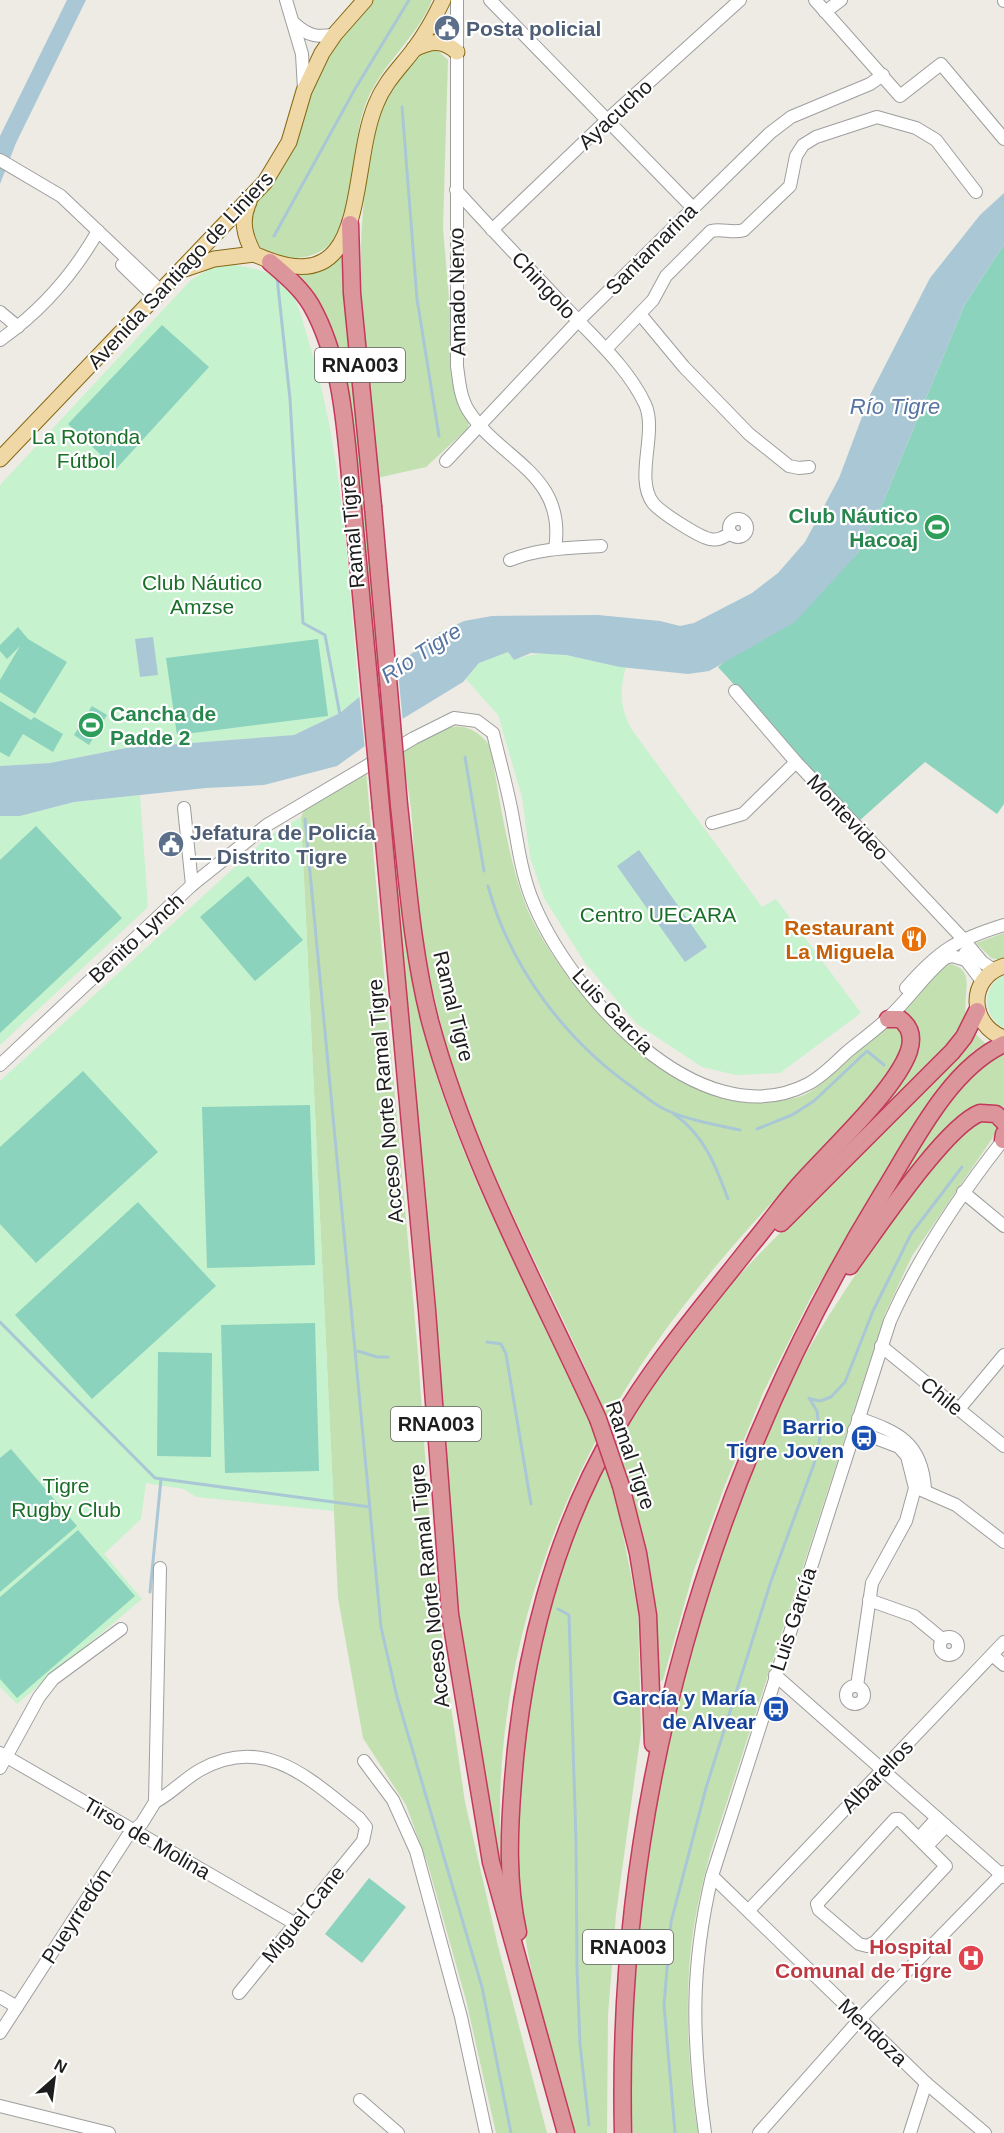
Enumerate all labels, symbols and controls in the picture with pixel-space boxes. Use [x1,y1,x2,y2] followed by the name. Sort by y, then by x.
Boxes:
[432,13,462,43] public building icon: Posta policial
[466,17,601,40] place label: Posta policial
[574,74,656,154] street label: Ayacucho
[83,167,277,373] street label: Avenida Santiago de Liniers
[601,199,701,299] street label: Santamarina
[444,228,470,356] street label: Amado Nervo
[507,247,581,323] street label: Chingolo
[315,348,405,382] road number: RNA003
[850,394,940,419] water label: Río Tigre
[32,425,141,472] park label: La Rotonda Fútbol
[336,475,368,589] street label: Ramal Tigre
[789,504,918,551] place label: Club Náutico Hacoaj
[922,512,952,542] sports icon: Club Náutico Hacoaj
[142,571,262,618] park label: Club Náutico Amzse
[376,618,466,688] water label: Río Tigre
[110,702,216,749] place label: Cancha de Padde 2
[76,710,106,740] sports icon: Cancha de Padde 2
[803,769,893,865] street label: Montevideo
[190,821,376,868] place label: Jefatura de Policía — Distrito Tigre
[156,829,186,859] public building icon: Jefatura de Policía — Distrito Tigre
[84,888,188,988] street label: Benito Lynch
[580,903,736,926] park label: Centro UECARA
[784,916,894,963] place label: Restaurant La Miguela
[899,924,929,954] restaurant icon: Restaurant La Miguela
[429,948,479,1064] street label: Ramal Tigre
[568,964,658,1058] street label: Luis García
[363,978,407,1224] street label: Acceso Norte Ramal Tigre
[916,1372,968,1420] street label: Chile
[602,1398,660,1512] street label: Ramal Tigre
[391,1407,481,1441] road number: RNA003
[727,1415,844,1462] place label: Barrio Tigre Joven
[849,1423,879,1453] bus stop icon: Barrio Tigre Joven
[405,1463,453,1709] street label: Acceso Norte Ramal Tigre
[11,1474,121,1521] park label: Tigre Rugby Club
[765,1564,821,1674] street label: Luis García
[612,1686,756,1733] place label: García y María de Alvear
[761,1694,791,1724] bus stop icon: García y María de Alvear
[837,1735,917,1817] street label: Albarellos
[79,1792,215,1884] street label: Tirso de Molina
[257,1861,349,1967] street label: Miguel Cane
[37,1864,115,1968] street label: Pueyrredón
[583,1930,673,1964] road number: RNA003
[775,1935,952,1982] place label: Hospital Comunal de Tigre
[956,1943,986,1973] hospital icon: Hospital Comunal de Tigre
[834,1994,912,2071] street label: Mendoza
[24,2049,84,2109] north arrow
[52,2056,70,2076] text: N

